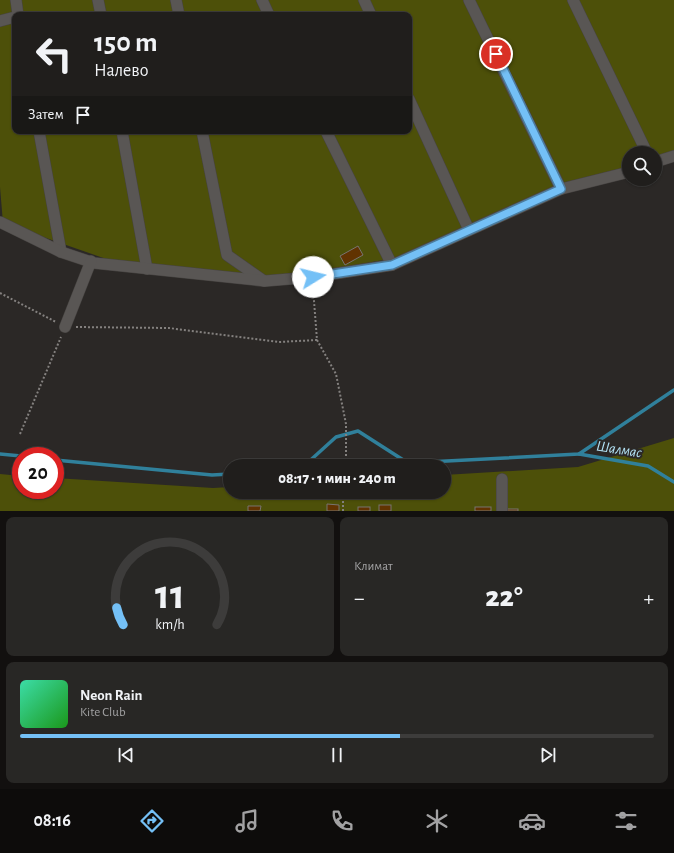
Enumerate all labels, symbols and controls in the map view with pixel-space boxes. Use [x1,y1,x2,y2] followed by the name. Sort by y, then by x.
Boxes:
[28,28,80,80] icon: left
[94,29,158,57] text: 150 m
[479,37,513,71] pin
[485,43,507,65] icon: arrive
[94,62,148,80] text: Налево
[72,104,94,126] icon: arrive
[28,107,64,122] text: Затем
[622,146,662,186] map controls
[622,146,662,186] button: search
[292,256,334,298] position arrow
[595,439,644,461] water label: Шалмас
[12,447,64,499] speed limit sign: 20
[278,471,396,486] text: 08:17 · 1 мин · 240 m
[354,560,393,573] text: Климат
[155,574,185,615] text: 11
[485,582,523,612] text: 22°
[354,587,365,609] text: −
[643,587,654,609] text: +
[155,617,185,631] text: km/h
[80,688,142,703] text: Neon Rain
[80,706,126,719] text: Kite Club
[115,744,137,766] icon: previous
[326,744,348,766] icon: pause
[537,744,559,766] icon: next
[138,807,166,835] icon: directions
[233,807,261,835] icon: music
[328,807,356,835] icon: phone
[423,807,451,835] icon: climate
[518,807,546,835] icon: car
[612,807,640,835] icon: filters
[33,812,71,830] text: 08:16

